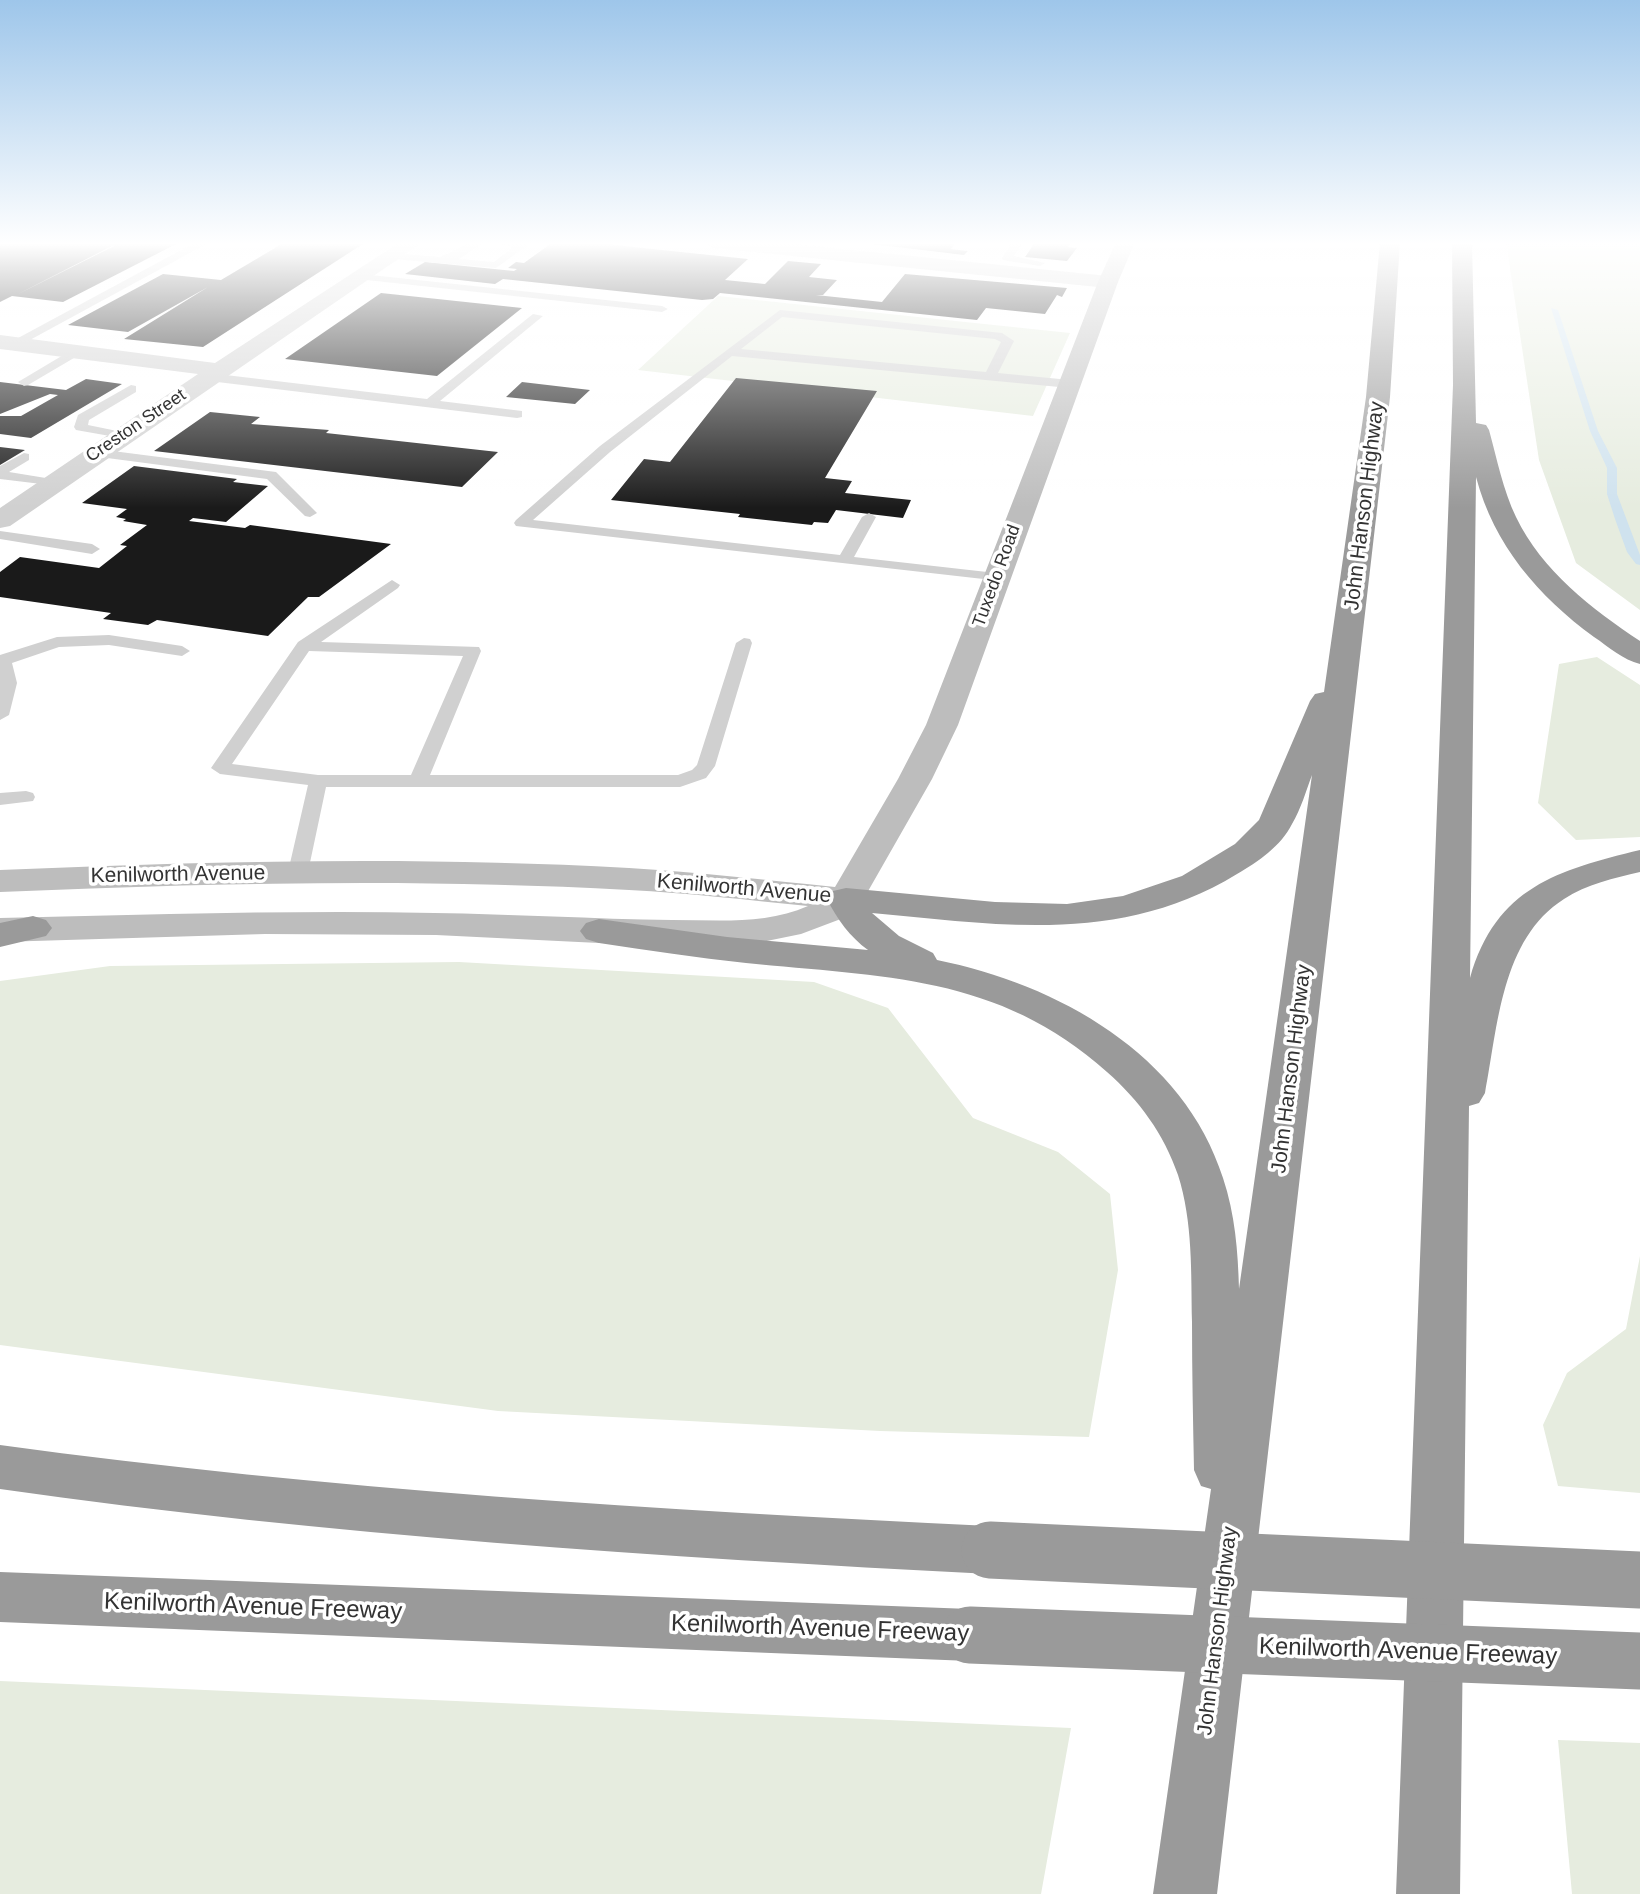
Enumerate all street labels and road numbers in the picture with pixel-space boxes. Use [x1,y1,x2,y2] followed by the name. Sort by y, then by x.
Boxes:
[82,385,190,467] street label: Creston Street
[1340,400,1390,612] street label: John Hanson Highway
[968,522,1026,630] street label: Tuxedo Road
[90,861,266,889] street label: Kenilworth Avenue
[656,869,832,909] street label: Kenilworth Avenue
[1267,963,1317,1175] street label: John Hanson Highway
[1193,1525,1243,1737] street label: John Hanson Highway
[103,1587,403,1627] street label: Kenilworth Avenue Freeway
[670,1609,970,1649] street label: Kenilworth Avenue Freeway
[1258,1632,1558,1672] street label: Kenilworth Avenue Freeway

